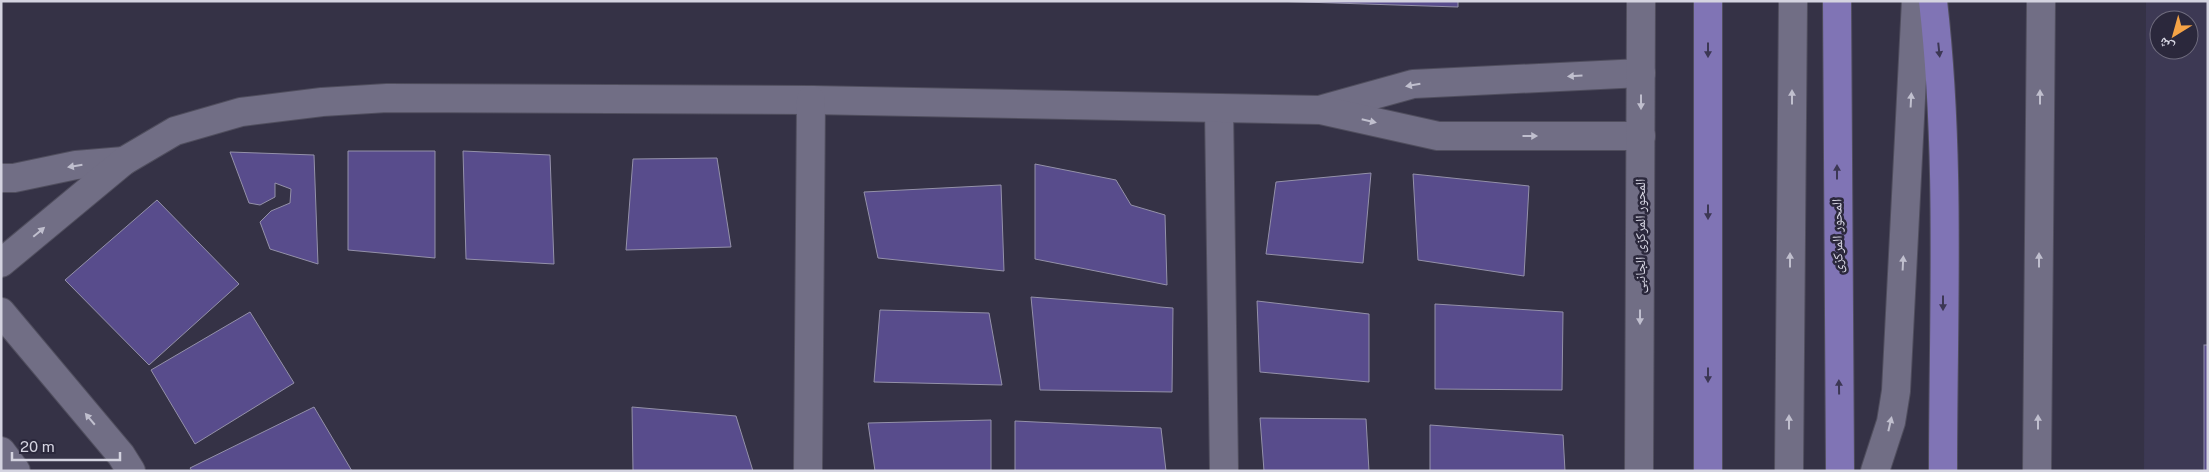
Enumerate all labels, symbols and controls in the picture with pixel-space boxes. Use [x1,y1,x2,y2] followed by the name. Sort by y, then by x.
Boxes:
[2149,10,2199,60] north arrow
[2155,34,2178,56] text: ش
[1704,42,1712,58] one-way arrow
[1935,42,1943,58] one-way arrow
[1567,72,1583,80] one-way arrow
[1404,81,1420,89] one-way arrow
[1788,89,1796,105] one-way arrow
[2036,89,2044,105] one-way arrow
[1907,92,1915,108] one-way arrow
[1637,95,1645,111] one-way arrow
[1361,117,1376,125] one-way arrow
[1522,132,1538,140] one-way arrow
[67,162,83,170] one-way arrow
[1833,164,1841,180] one-way arrow
[1632,179,1649,293] street label: المحور المركزى الجانبى
[1828,199,1847,273] street label: المحور المركزى
[1704,205,1712,221] one-way arrow
[32,226,45,237] one-way arrow
[1786,251,1794,267] one-way arrow
[2035,251,2043,267] one-way arrow
[1899,254,1907,270] one-way arrow
[1939,295,1947,311] one-way arrow
[1636,310,1644,326] one-way arrow
[1704,367,1712,383] one-way arrow
[1835,379,1843,395] one-way arrow
[85,412,96,425] one-way arrow
[1785,414,1793,430] one-way arrow
[2034,414,2042,430] one-way arrow
[1886,417,1894,432] one-way arrow
[12,430,120,462] scale bar
[20,438,55,455] text: 20 m

